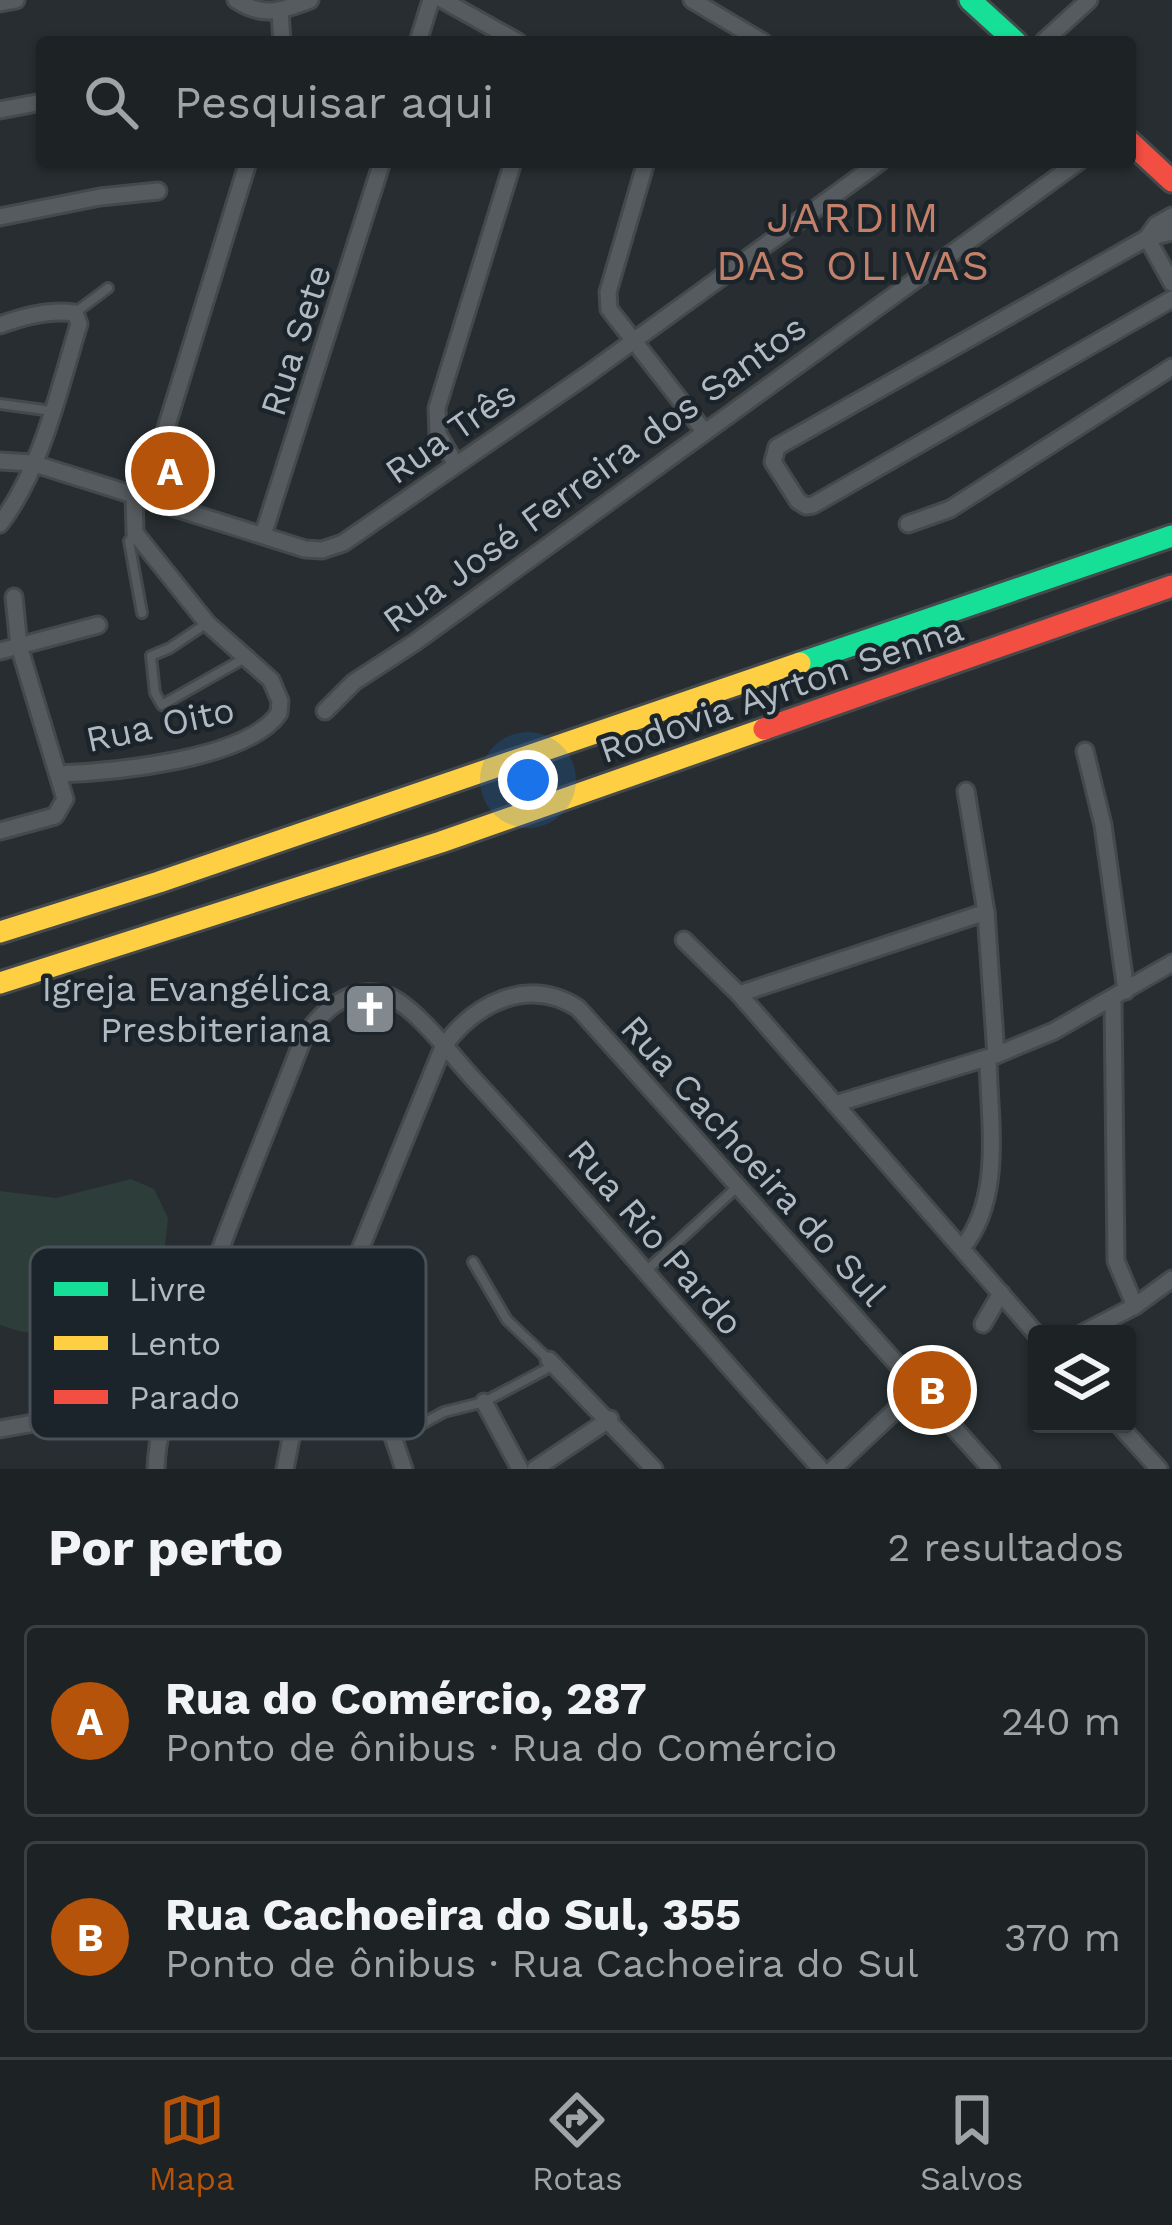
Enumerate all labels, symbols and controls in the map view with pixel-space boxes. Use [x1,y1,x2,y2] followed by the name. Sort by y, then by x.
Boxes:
[36,36,1136,168] search box
[78,69,144,135] icon: search
[174,76,494,129] text: Pesquisar aqui
[716,193,992,290] district label: JARDIM DAS OLIVAS
[252,259,340,421] street label: Rua Sete
[375,306,814,641] street label: Rua José Ferreira dos Santos
[377,373,524,493] street label: Rua Três
[131,426,209,516] pin: A
[594,608,969,772] street label: Rodovia Ayrton Senna
[82,689,238,761] street label: Rua Oito
[498,750,558,810] your location
[42,968,331,1051] place label: Igreja Evangélica Presbiteriana
[342,981,398,1037] church icon: Igreja Evangélica Presbiteriana
[612,1007,895,1314] street label: Rua Cachoeira do Sul
[559,1131,752,1344] street label: Rua Rio Pardo
[30,1247,426,1439] legend
[129,1270,207,1309] text: Livre
[129,1324,221,1363] text: Lento
[1028,1325,1136,1433] map controls
[1028,1325,1136,1433] button: layers
[893,1345,971,1435] pin: B
[129,1378,240,1417] text: Parado
[48,1518,283,1577] text: Por perto
[888,1525,1124,1570] text: 2 resultados
[165,1672,647,1725] text: Rua do Comércio, 287
[77,1699,103,1744] text: A
[1001,1699,1121,1744] text: 240 m
[165,1725,837,1770] text: Ponto de ônibus · Rua do Comércio
[165,1888,741,1941] text: Rua Cachoeira do Sul, 355
[77,1915,103,1960] text: B
[1004,1915,1121,1960] text: 370 m
[165,1941,918,1986] text: Ponto de ônibus · Rua Cachoeira do Sul
[149,2087,235,2198] tab: Mapa
[532,2087,623,2198] tab: Rotas
[920,2087,1023,2198] tab: Salvos

